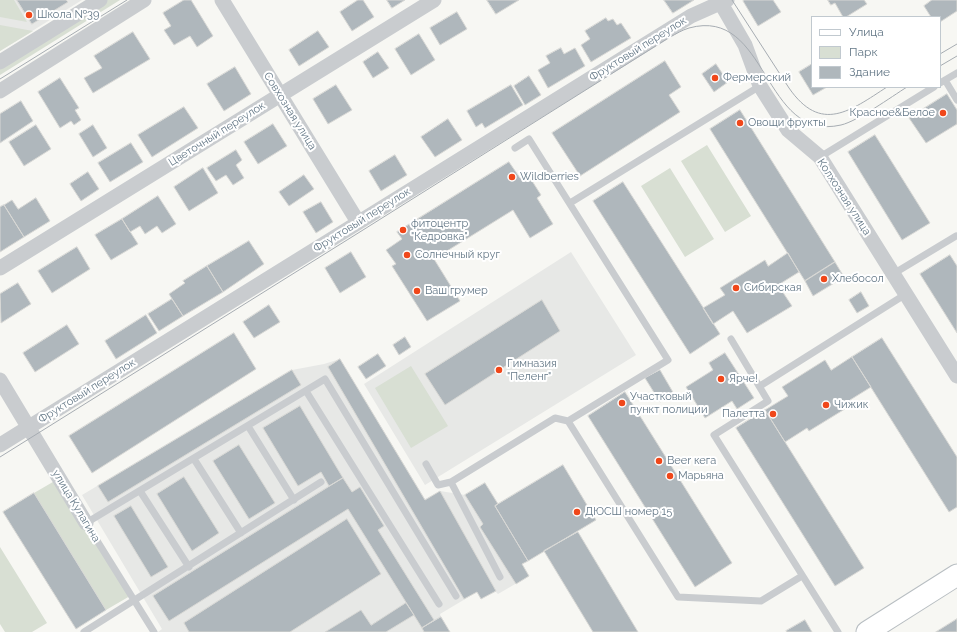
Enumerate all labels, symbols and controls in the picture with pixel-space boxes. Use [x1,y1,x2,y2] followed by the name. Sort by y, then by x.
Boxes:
[37,8,99,22] place label: Школа №39
[24,10,34,20] marker: Школа №39
[587,14,689,84] street label: Фруктовый переулок
[811,16,941,88] legend
[849,25,884,39] text: Улица
[849,45,878,59] text: Парк
[849,65,890,79] text: Здание
[261,70,319,152] street label: Совхозная улица
[723,71,791,85] place label: Фермерский
[710,73,720,83] marker: Фермерский
[166,99,268,169] street label: Цветочный переулок
[850,106,935,120] place label: Красное&Белое
[938,108,948,118] marker: Красное&Белое
[748,116,826,130] place label: Овощи фрукты
[735,118,745,128] marker: Овощи фрукты
[814,156,874,238] street label: Колхозная улица
[520,170,579,184] place label: Wildberries
[507,172,517,182] marker: Wildberries
[311,185,413,255] street label: Фруктовый переулок
[411,217,468,243] place label: фитоцентр "Кедровка"
[398,225,408,235] marker: фитоцентр "Кедровка"
[415,248,500,262] place label: Солнечный круг
[402,250,412,260] marker: Солнечный круг
[832,272,884,286] place label: Хлебосол
[819,274,829,284] marker: Хлебосол
[744,281,802,295] place label: Сибирская
[731,283,741,293] marker: Сибирская
[425,284,488,298] place label: Ваш грумер
[412,286,422,296] marker: Ваш грумер
[36,356,138,426] street label: Фруктовый переулок
[507,357,557,383] place label: Гимназия "Пеленг"
[494,365,504,375] marker: Гимназия "Пеленг"
[729,372,758,386] place label: Ярче!
[716,374,726,384] marker: Ярче!
[630,390,707,416] place label: Участковый пункт полиции
[617,398,627,408] marker: Участковый пункт полиции
[834,398,869,412] place label: Чижик
[821,400,831,410] marker: Чижик
[722,407,765,421] place label: Палетта
[768,409,778,419] marker: Палетта
[667,454,716,468] place label: Beer кега
[654,456,664,466] marker: Beer кега
[49,467,103,545] street label: улица Кулагина
[678,469,724,483] place label: Марьяна
[665,471,675,481] marker: Марьяна
[585,505,672,519] place label: ДЮСШ номер 15
[572,507,582,517] marker: ДЮСШ номер 15

